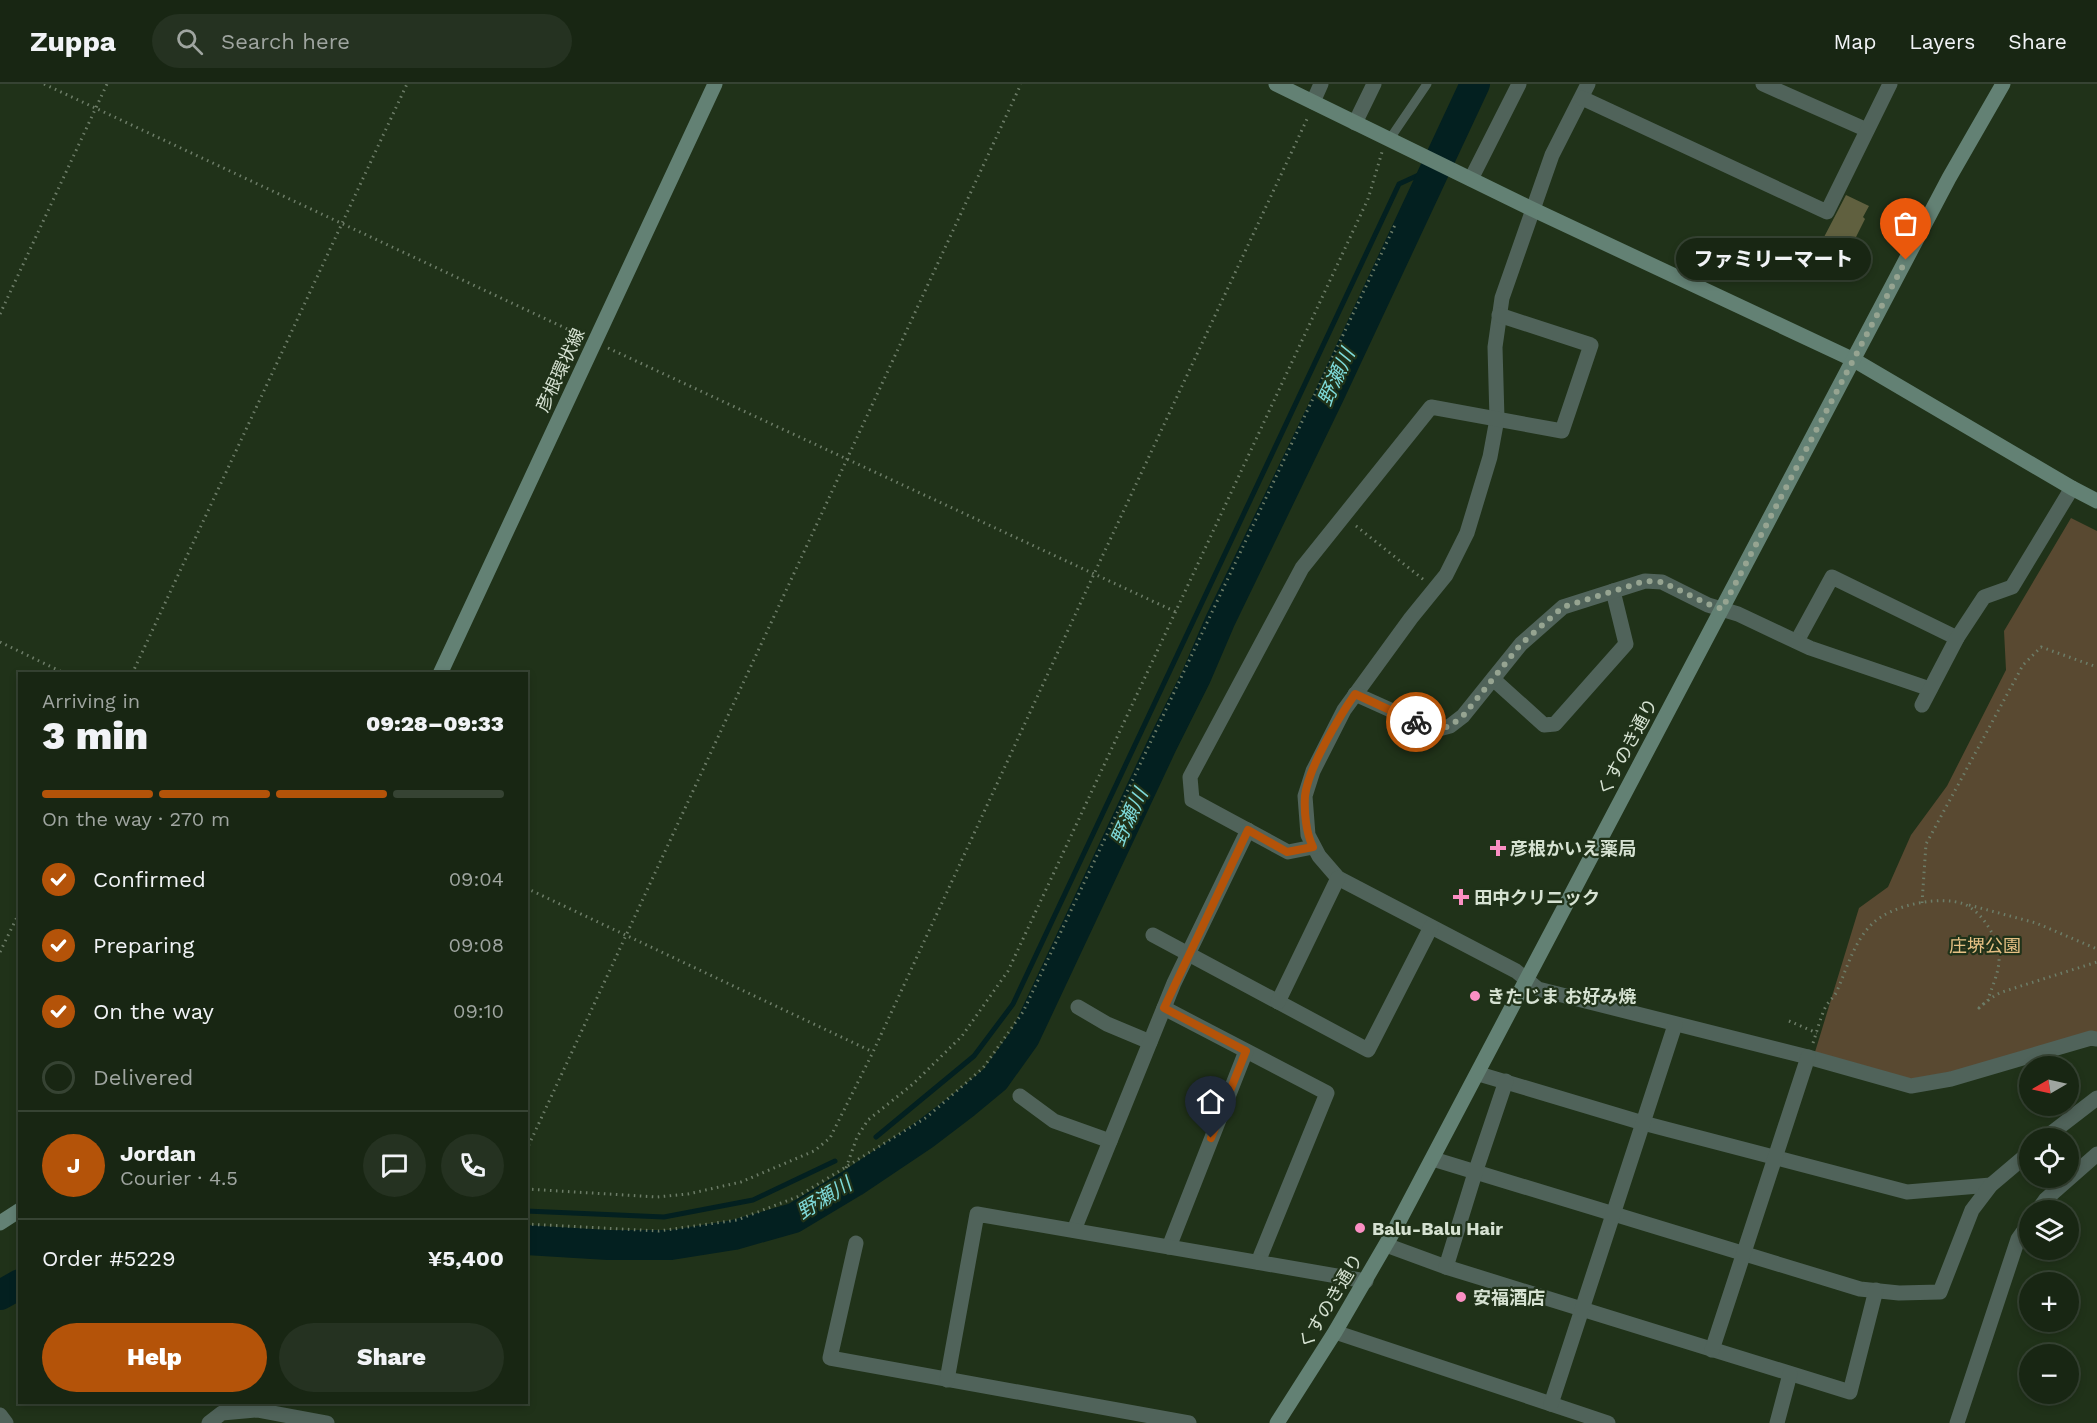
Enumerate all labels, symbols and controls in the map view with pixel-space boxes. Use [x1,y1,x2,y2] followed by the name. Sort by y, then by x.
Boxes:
[152,14,572,68] search box
[30,25,116,58] text: Zuppa
[173,25,206,58] icon: search
[221,29,350,54] text: Search here
[1833,29,1876,54] text: Map
[1909,29,1975,54] text: Layers
[2008,29,2067,54] text: Share
[1880,198,1931,260] pin
[1889,207,1922,240] icon: bag
[1675,239,1870,281] callout: ファミリーマート
[1694,247,1854,271] text: ファミリーマート
[531,325,589,415] street label: 彦根環状線
[1312,343,1360,409] water label: 野瀬川
[42,689,140,713] text: Arriving in
[1386,692,1446,752] courier
[1593,695,1661,799] street label: くすのき通り
[1400,706,1433,739] icon: bike
[366,711,504,736] text: 09:28–09:33
[42,713,148,758] text: 3 min
[1105,783,1153,849] water label: 野瀬川
[42,807,230,831] text: On the way · 270 m
[1510,838,1636,859] place label: 彦根かいえ薬局
[1491,841,1505,855] marker: 彦根かいえ薬局
[42,863,75,896] icon: check
[93,867,206,892] text: Confirmed
[449,867,504,891] text: 09:04
[1474,887,1600,908] place label: 田中クリニック
[1452,888,1470,906] marker: 田中クリニック
[42,929,75,962] icon: check
[93,933,194,958] text: Preparing
[449,933,504,957] text: 09:08
[1949,935,2021,956] park label: 庄堺公園
[1487,986,1636,1007] place label: きたじま お好み焼
[1468,989,1482,1003] marker: きたじま お好み焼
[42,995,75,1028] icon: check
[93,999,214,1024] text: On the way
[453,999,504,1023] text: 09:10
[2019,1056,2079,1116] north arrow
[2019,1056,2079,1404] map controls
[93,1065,193,1090] text: Delivered
[1185,1076,1236,1138] pin
[1194,1085,1227,1118] icon: home
[2019,1128,2079,1188] button: locate
[363,1134,426,1197] button: chat
[441,1134,504,1197] button: phone
[120,1141,196,1166] text: Jordan
[67,1153,80,1178] text: J
[120,1166,238,1190] text: Courier · 4.5
[792,1171,857,1224] water label: 野瀬川
[2019,1200,2079,1260] button: layers
[1372,1218,1503,1239] place label: Balu-Balu Hair
[1353,1221,1367,1235] marker: Balu-Balu Hair
[42,1246,176,1271] text: Order #5229
[428,1246,504,1271] text: ¥5,400
[1293,1250,1367,1352] street label: くすのき通り
[2019,1272,2079,1332] button: +
[1473,1287,1545,1308] place label: 安福酒店
[1454,1290,1468,1304] marker: 安福酒店
[42,1323,267,1392] button: Help
[279,1323,504,1392] button: Share
[2019,1344,2079,1404] button: −

